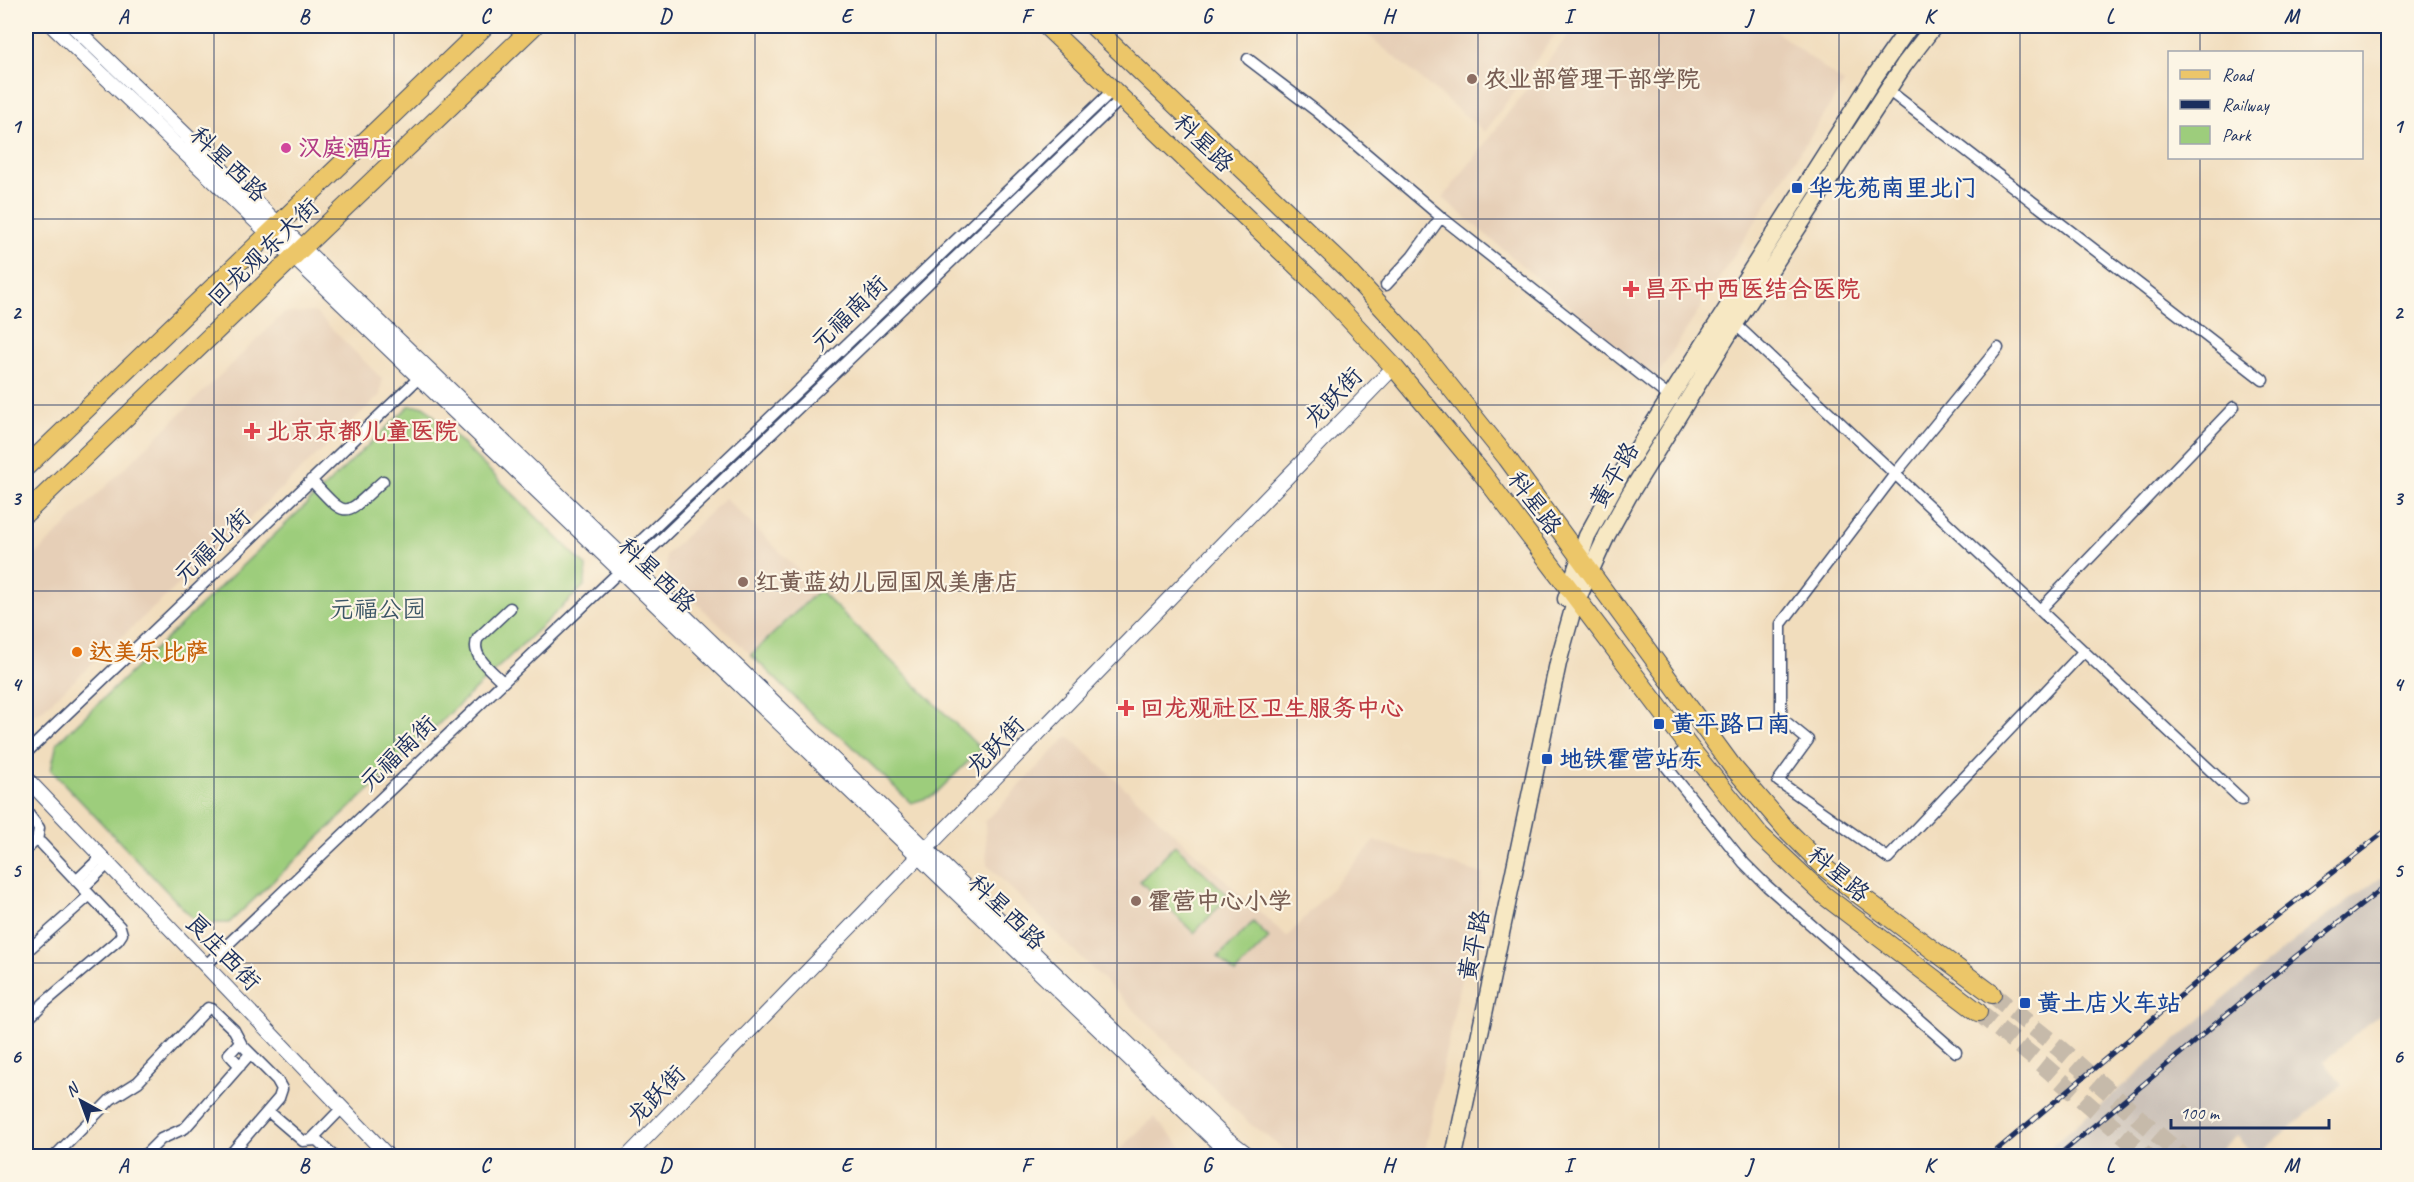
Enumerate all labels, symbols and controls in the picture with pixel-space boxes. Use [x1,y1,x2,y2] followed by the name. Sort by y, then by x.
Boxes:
[118,4,130,29] text: A
[299,4,311,29] text: B
[480,4,492,29] text: C
[659,4,673,29] text: D
[841,4,855,29] text: E
[1021,4,1035,29] text: F
[1202,4,1215,29] text: G
[1382,4,1397,29] text: H
[1564,4,1577,29] text: I
[1744,4,1756,29] text: J
[1924,4,1938,29] text: K
[2106,4,2116,29] text: L
[2284,4,2301,29] text: M
[2168,51,2363,159] legend
[1484,64,1700,94] place label: 农业部管理干部学院
[2222,64,2255,86] text: Road
[1465,72,1479,86] marker: 农业部管理干部学院
[2222,94,2270,116] text: Railway
[1168,107,1240,179] street label: 科星路
[12,114,23,139] text: 1
[2394,114,2405,139] text: 1
[184,120,274,208] street label: 科星西路
[2222,124,2252,146] text: Park
[298,133,394,163] place label: 汉庭酒店
[279,141,293,155] marker: 汉庭酒店
[1809,173,1977,203] place label: 华龙苑南里北门
[1790,181,1804,195] marker: 华龙苑南里北门
[201,191,325,313] street label: 回龙观东大街
[804,269,894,357] street label: 元福南街
[1644,274,1860,304] place label: 昌平中西医结合医院
[1622,280,1640,298] marker: 昌平中西医结合医院
[12,300,23,325] text: 2
[2394,300,2405,325] text: 2
[1297,361,1369,433] street label: 龙跃街
[266,416,458,446] place label: 北京京都儿童医院
[243,422,261,440] marker: 北京京都儿童医院
[1583,436,1645,514] street label: 黄平路
[1501,465,1569,541] street label: 科星路
[12,486,23,511] text: 3
[2394,486,2405,511] text: 3
[167,502,257,590] street label: 元福北街
[612,531,702,619] street label: 科星西路
[755,567,1019,597] place label: 红黄蓝幼儿园国风美唐店
[736,575,750,589] marker: 红黄蓝幼儿园国风美唐店
[330,594,426,624] park label: 元福公园
[89,637,209,667] place label: 达美乐比萨
[70,645,84,659] marker: 达美乐比萨
[12,672,24,697] text: 4
[2394,672,2406,697] text: 4
[1140,693,1404,723] place label: 回龙观社区卫生服务中心
[1117,699,1135,717] marker: 回龙观社区卫生服务中心
[353,709,443,797] street label: 元福南街
[1671,709,1791,739] place label: 黄平路口南
[959,710,1031,782] street label: 龙跃街
[1652,717,1666,731] marker: 黄平路口南
[1559,744,1703,774] place label: 地铁霍营站东
[1540,752,1554,766] marker: 地铁霍营站东
[1802,839,1876,909] street label: 科星路
[12,858,23,883] text: 5
[2394,858,2405,883] text: 5
[962,868,1052,956] street label: 科星西路
[1148,886,1292,916] place label: 霍营中心小学
[1129,894,1143,908] marker: 霍营中心小学
[179,907,267,997] street label: 良庄西街
[1452,907,1496,983] street label: 黄平路
[2037,988,2181,1018] place label: 黄土店火车站
[2018,996,2032,1010] marker: 黄土店火车站
[11,1044,22,1069] text: 6
[2393,1044,2404,1069] text: 6
[620,1059,692,1131] street label: 龙跃街
[51,1071,111,1131] north arrow
[62,1078,84,1101] text: N
[2171,1092,2328,1130] scale bar
[2180,1102,2221,1124] text: 100 m
[118,1153,130,1178] text: A
[299,1153,311,1178] text: B
[480,1153,492,1178] text: C
[659,1153,673,1178] text: D
[841,1153,855,1178] text: E
[1021,1153,1035,1178] text: F
[1202,1153,1215,1178] text: G
[1382,1153,1397,1178] text: H
[1564,1153,1577,1178] text: I
[1744,1153,1756,1178] text: J
[1924,1153,1938,1178] text: K
[2106,1153,2116,1178] text: L
[2284,1153,2301,1178] text: M

